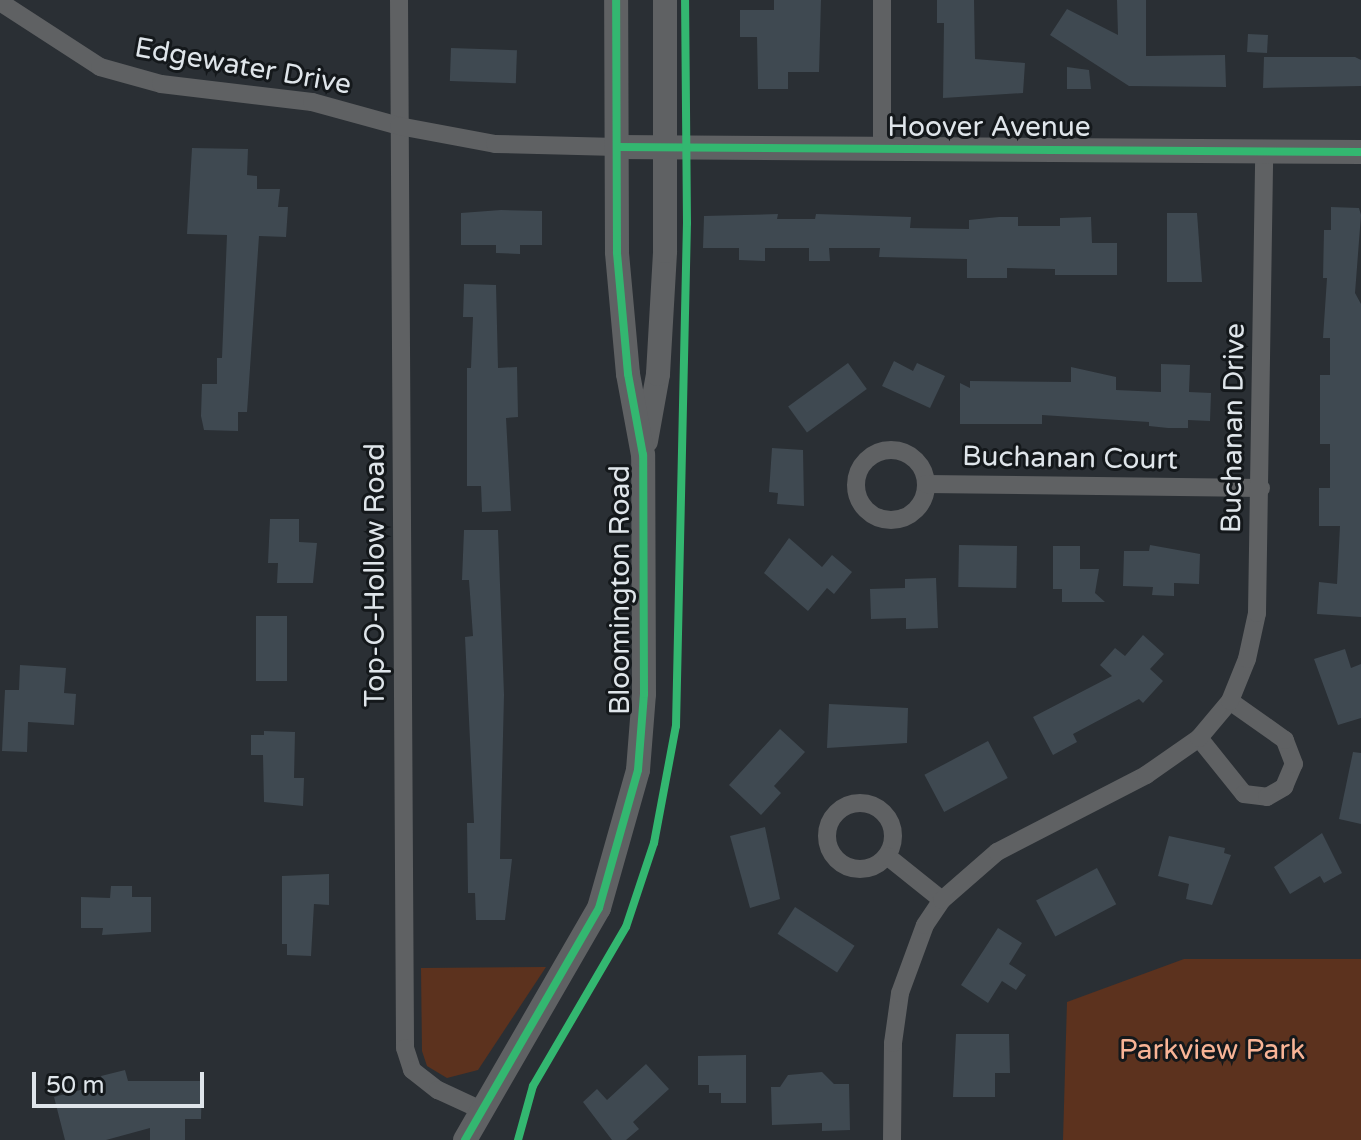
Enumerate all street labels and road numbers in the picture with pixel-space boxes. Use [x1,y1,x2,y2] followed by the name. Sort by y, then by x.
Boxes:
[132,30,354,102] street label: Edgewater Drive
[887,110,1091,144] street label: Hoover Avenue
[1214,323,1252,533] street label: Buchanan Drive
[962,439,1178,477] street label: Buchanan Court
[358,443,392,707] street label: Top-O-Hollow Road
[603,465,637,715] street label: Bloomington Road

